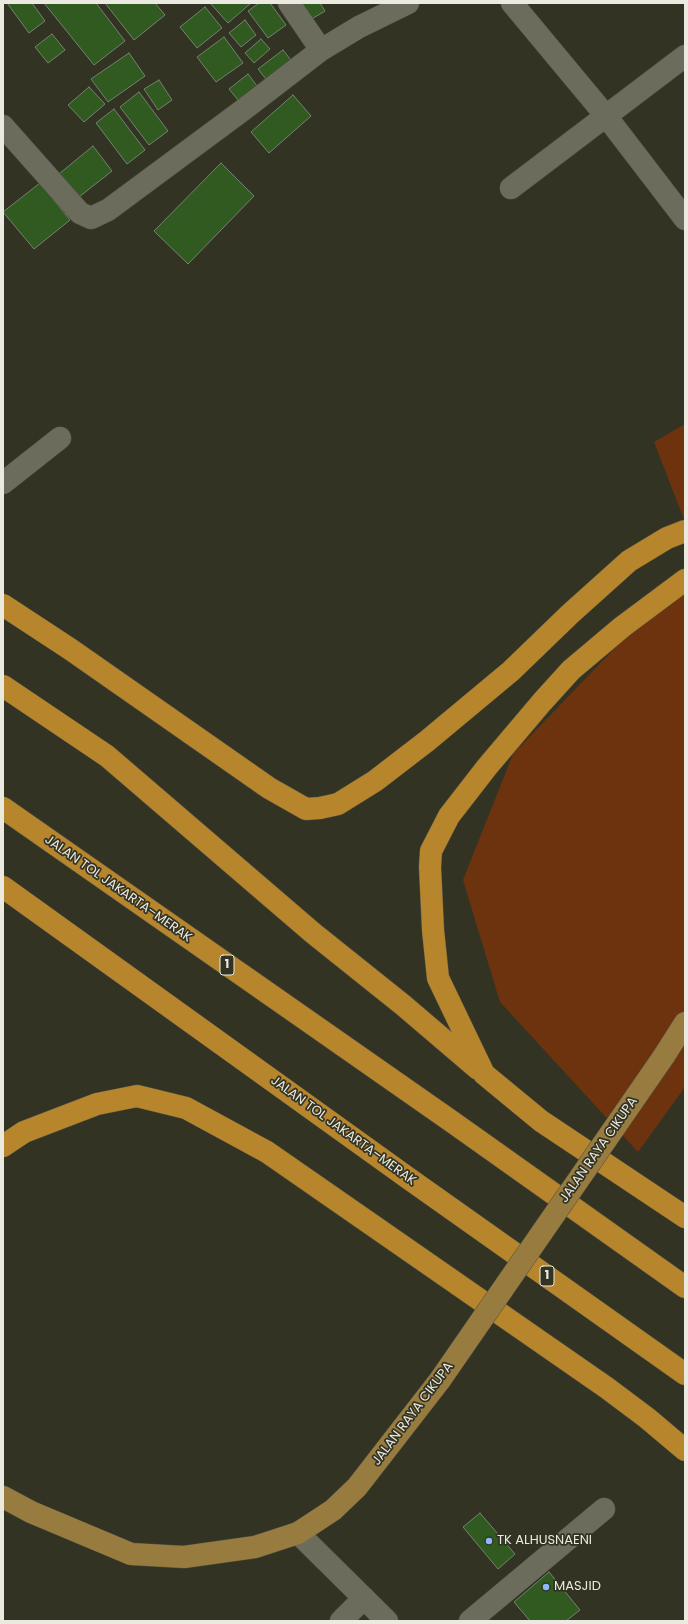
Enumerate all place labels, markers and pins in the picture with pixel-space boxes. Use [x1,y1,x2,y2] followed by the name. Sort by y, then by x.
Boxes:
[497,1533,592,1549] place label: TK ALHUSNAENI
[484,1536,494,1546] marker: TK ALHUSNAENI
[554,1579,601,1595] place label: MASJID
[541,1582,551,1592] marker: MASJID

